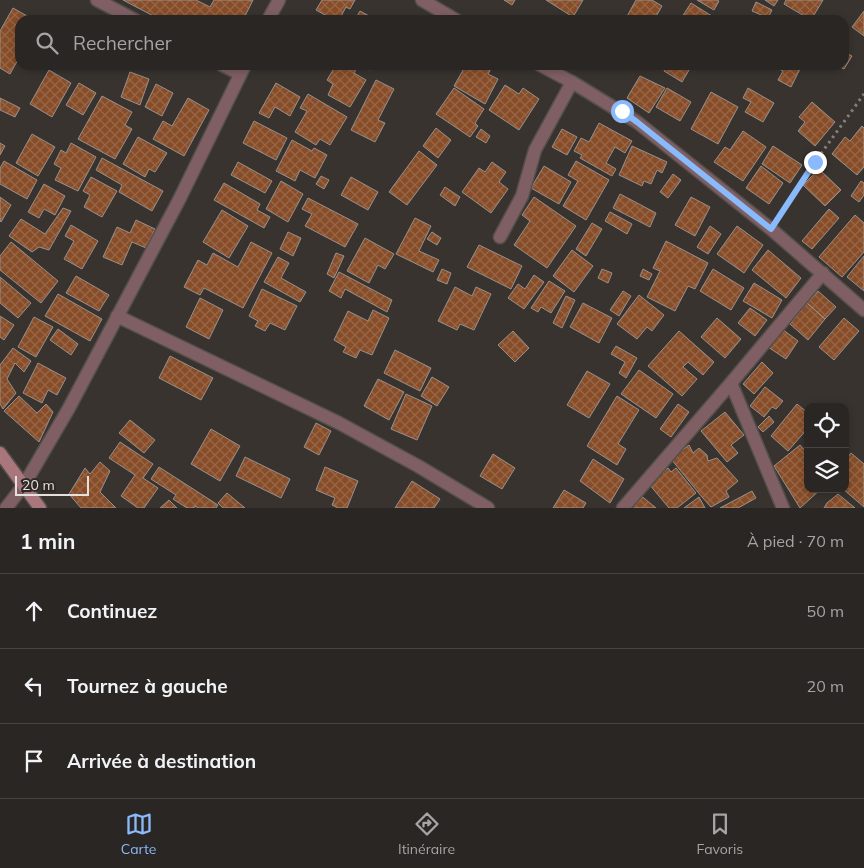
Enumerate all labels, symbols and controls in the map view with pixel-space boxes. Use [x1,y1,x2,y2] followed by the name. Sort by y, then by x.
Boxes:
[15,15,849,70] search box
[33,29,61,57] icon: search
[73,31,172,55] text: Rechercher
[611,100,634,123] route start
[804,151,827,174] route end
[804,403,849,493] map controls
[804,403,849,448] button: locate
[804,448,849,493] button: layers
[15,473,89,496] scale bar
[22,476,55,494] text: 20 m
[20,528,75,554] text: 1 min
[747,531,844,551] text: À pied · 70 m
[20,597,48,625] icon: ahead
[67,599,157,623] text: Continuez
[807,601,844,621] text: 50 m
[20,672,48,700] icon: left
[67,674,228,698] text: Tournez à gauche
[807,676,844,696] text: 20 m
[20,747,48,775] icon: arrive
[67,749,256,773] text: Arrivée à destination
[121,810,156,858] tab: Carte
[398,810,455,858] tab: Itinéraire
[697,810,743,858] tab: Favoris

